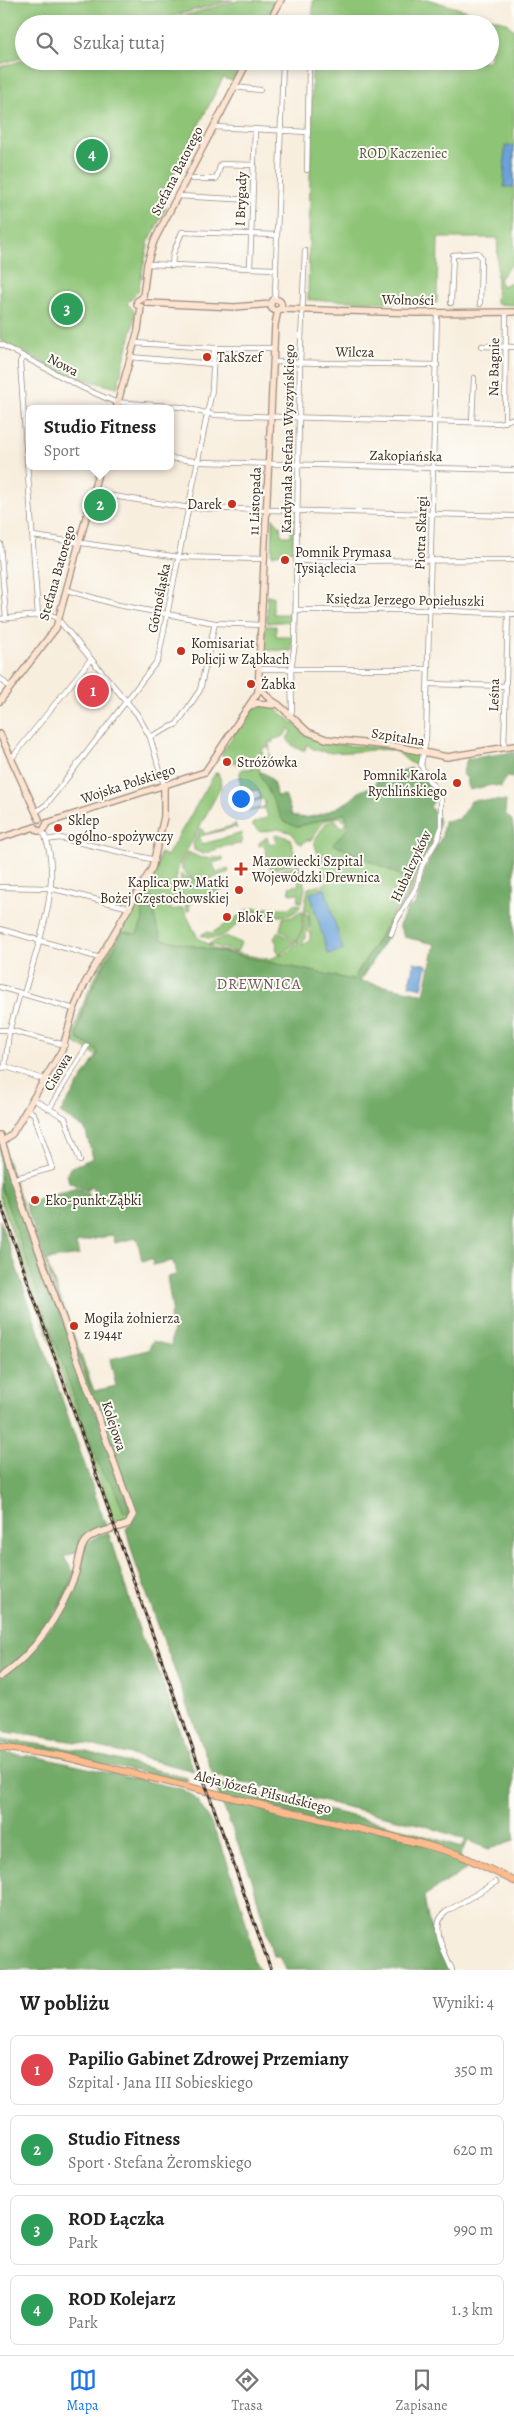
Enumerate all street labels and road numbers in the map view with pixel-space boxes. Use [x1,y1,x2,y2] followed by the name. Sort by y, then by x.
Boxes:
[146,123,208,219] street label: Stefana Batorego
[231,171,251,227] street label: I Brygady
[381,290,434,310] street label: Wolności
[484,337,504,397] street label: Na Bagnie
[334,342,375,362] street label: Wilcza
[277,344,299,534] street label: Kardynała Stefana Wyszyńskiego
[44,349,82,381] street label: Nowa
[369,446,443,466] street label: Zakopiańska
[244,466,266,536] street label: 11 Listopada
[410,495,432,571] street label: Piotra Skargi
[34,523,80,623] street label: Stefana Batorego
[143,561,175,634] street label: Górnośląska
[325,589,485,611] street label: Księdza Jerzego Popiełuszki
[484,678,504,712] street label: Leśna
[370,723,427,751] street label: Szpitalna
[77,760,178,809] street label: Wojska Polskiego
[386,827,436,905] street label: Hubalczyków
[39,1049,77,1094] street label: Cisowa
[97,1399,131,1454] street label: Kolejowa
[192,1766,333,1818] street label: Aleja Józefa Piłsudskiego

